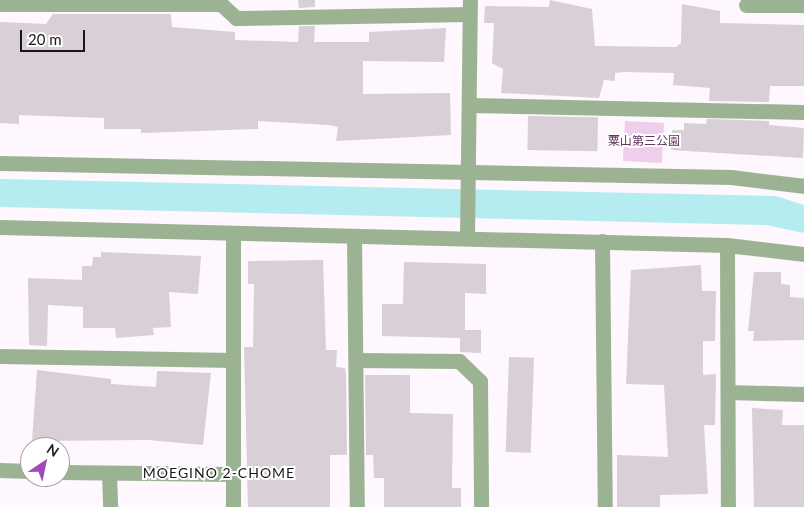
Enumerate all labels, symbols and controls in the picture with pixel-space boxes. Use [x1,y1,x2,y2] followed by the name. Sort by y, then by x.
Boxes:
[22,20,88,52] scale bar
[28,30,62,48] text: 20 m
[608,134,680,148] park label: 粟山第三公園
[20,437,70,487] north arrow
[44,440,62,460] text: N
[141,465,297,481] district label: MOEGINO 2-CHOME

